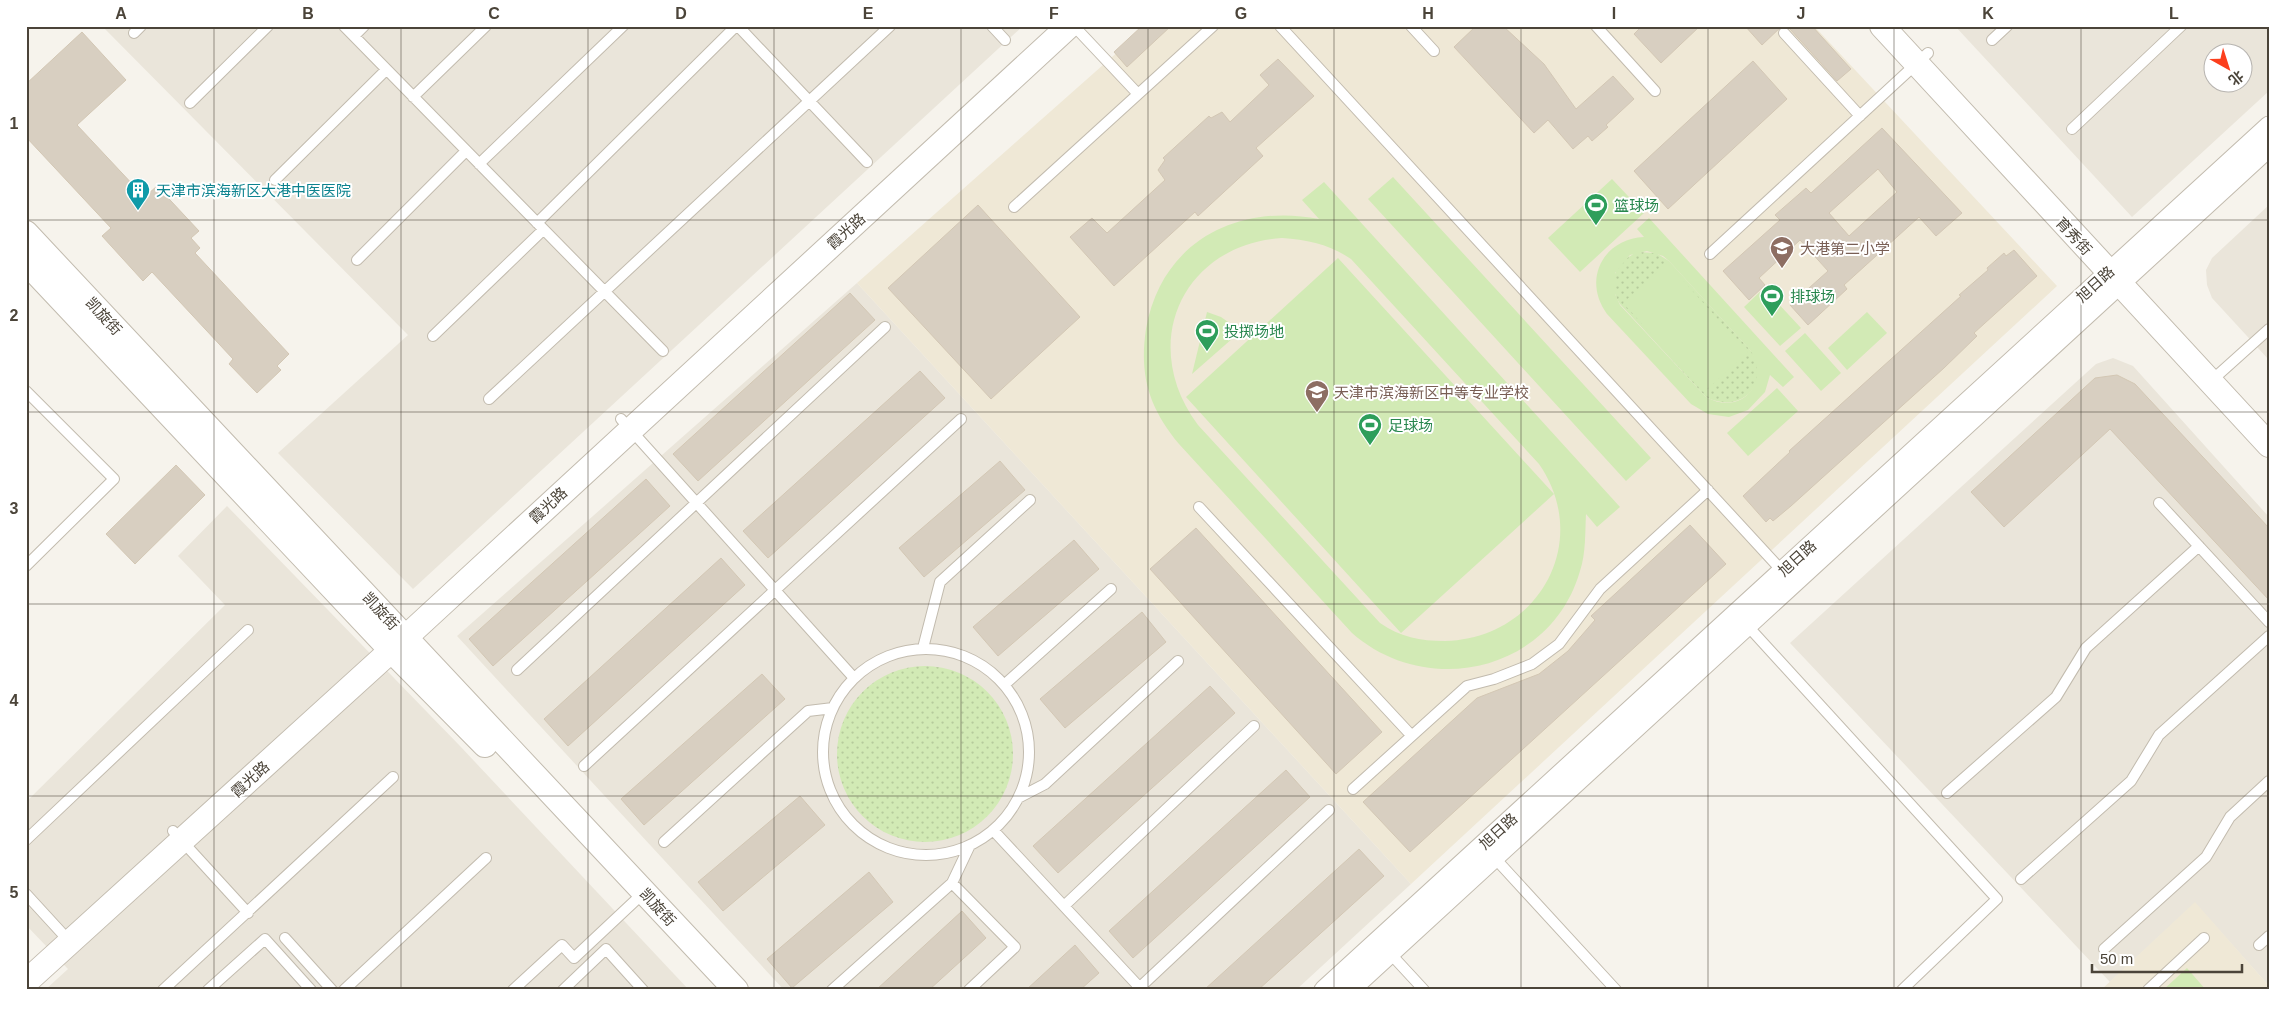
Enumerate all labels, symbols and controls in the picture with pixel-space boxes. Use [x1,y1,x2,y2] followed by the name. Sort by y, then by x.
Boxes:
[115,5,127,22] text: A
[302,5,314,22] text: B
[488,5,500,22] text: C
[675,5,687,22] text: D
[863,5,874,22] text: E
[1049,5,1059,22] text: F
[1235,5,1247,22] text: G
[1422,5,1434,22] text: H
[1612,5,1616,22] text: I
[1797,5,1805,22] text: J
[1982,5,1994,22] text: K
[2169,5,2179,22] text: L
[2202,42,2252,92] north arrow
[2226,67,2247,89] text: 北
[10,115,19,132] text: 1
[125,177,151,211] building icon: 天津市滨海新区大港中医医院
[156,182,351,199] place label: 天津市滨海新区大港中医医院
[1583,192,1609,226] sports icon: 篮球场
[1614,197,1659,214] place label: 篮球场
[824,210,868,252] street label: 霞光路
[2052,214,2096,258] street label: 育秀街
[1769,235,1795,269] school or university icon: 大港第二小学
[1800,240,1890,257] place label: 大港第二小学
[2073,263,2117,305] street label: 旭日路
[1759,283,1785,317] sports icon: 排球场
[1790,288,1835,305] place label: 排球场
[82,294,126,338] street label: 凯旋街
[10,307,19,324] text: 2
[1194,318,1220,352] sports icon: 投掷场地
[1224,323,1284,340] place label: 投掷场地
[1304,379,1330,413] school or university icon: 天津市滨海新区中等专业学校
[1334,384,1529,401] place label: 天津市滨海新区中等专业学校
[1357,412,1383,446] sports icon: 足球场
[1388,417,1433,434] place label: 足球场
[526,483,570,527] street label: 霞光路
[10,500,19,517] text: 3
[1775,537,1819,579] street label: 旭日路
[359,589,403,633] street label: 凯旋街
[10,692,19,709] text: 4
[228,758,272,800] street label: 霞光路
[1476,810,1520,852] street label: 旭日路
[10,884,19,901] text: 5
[636,885,680,929] street label: 凯旋街
[2092,941,2242,973] scale bar
[2100,950,2133,967] text: 50 m

